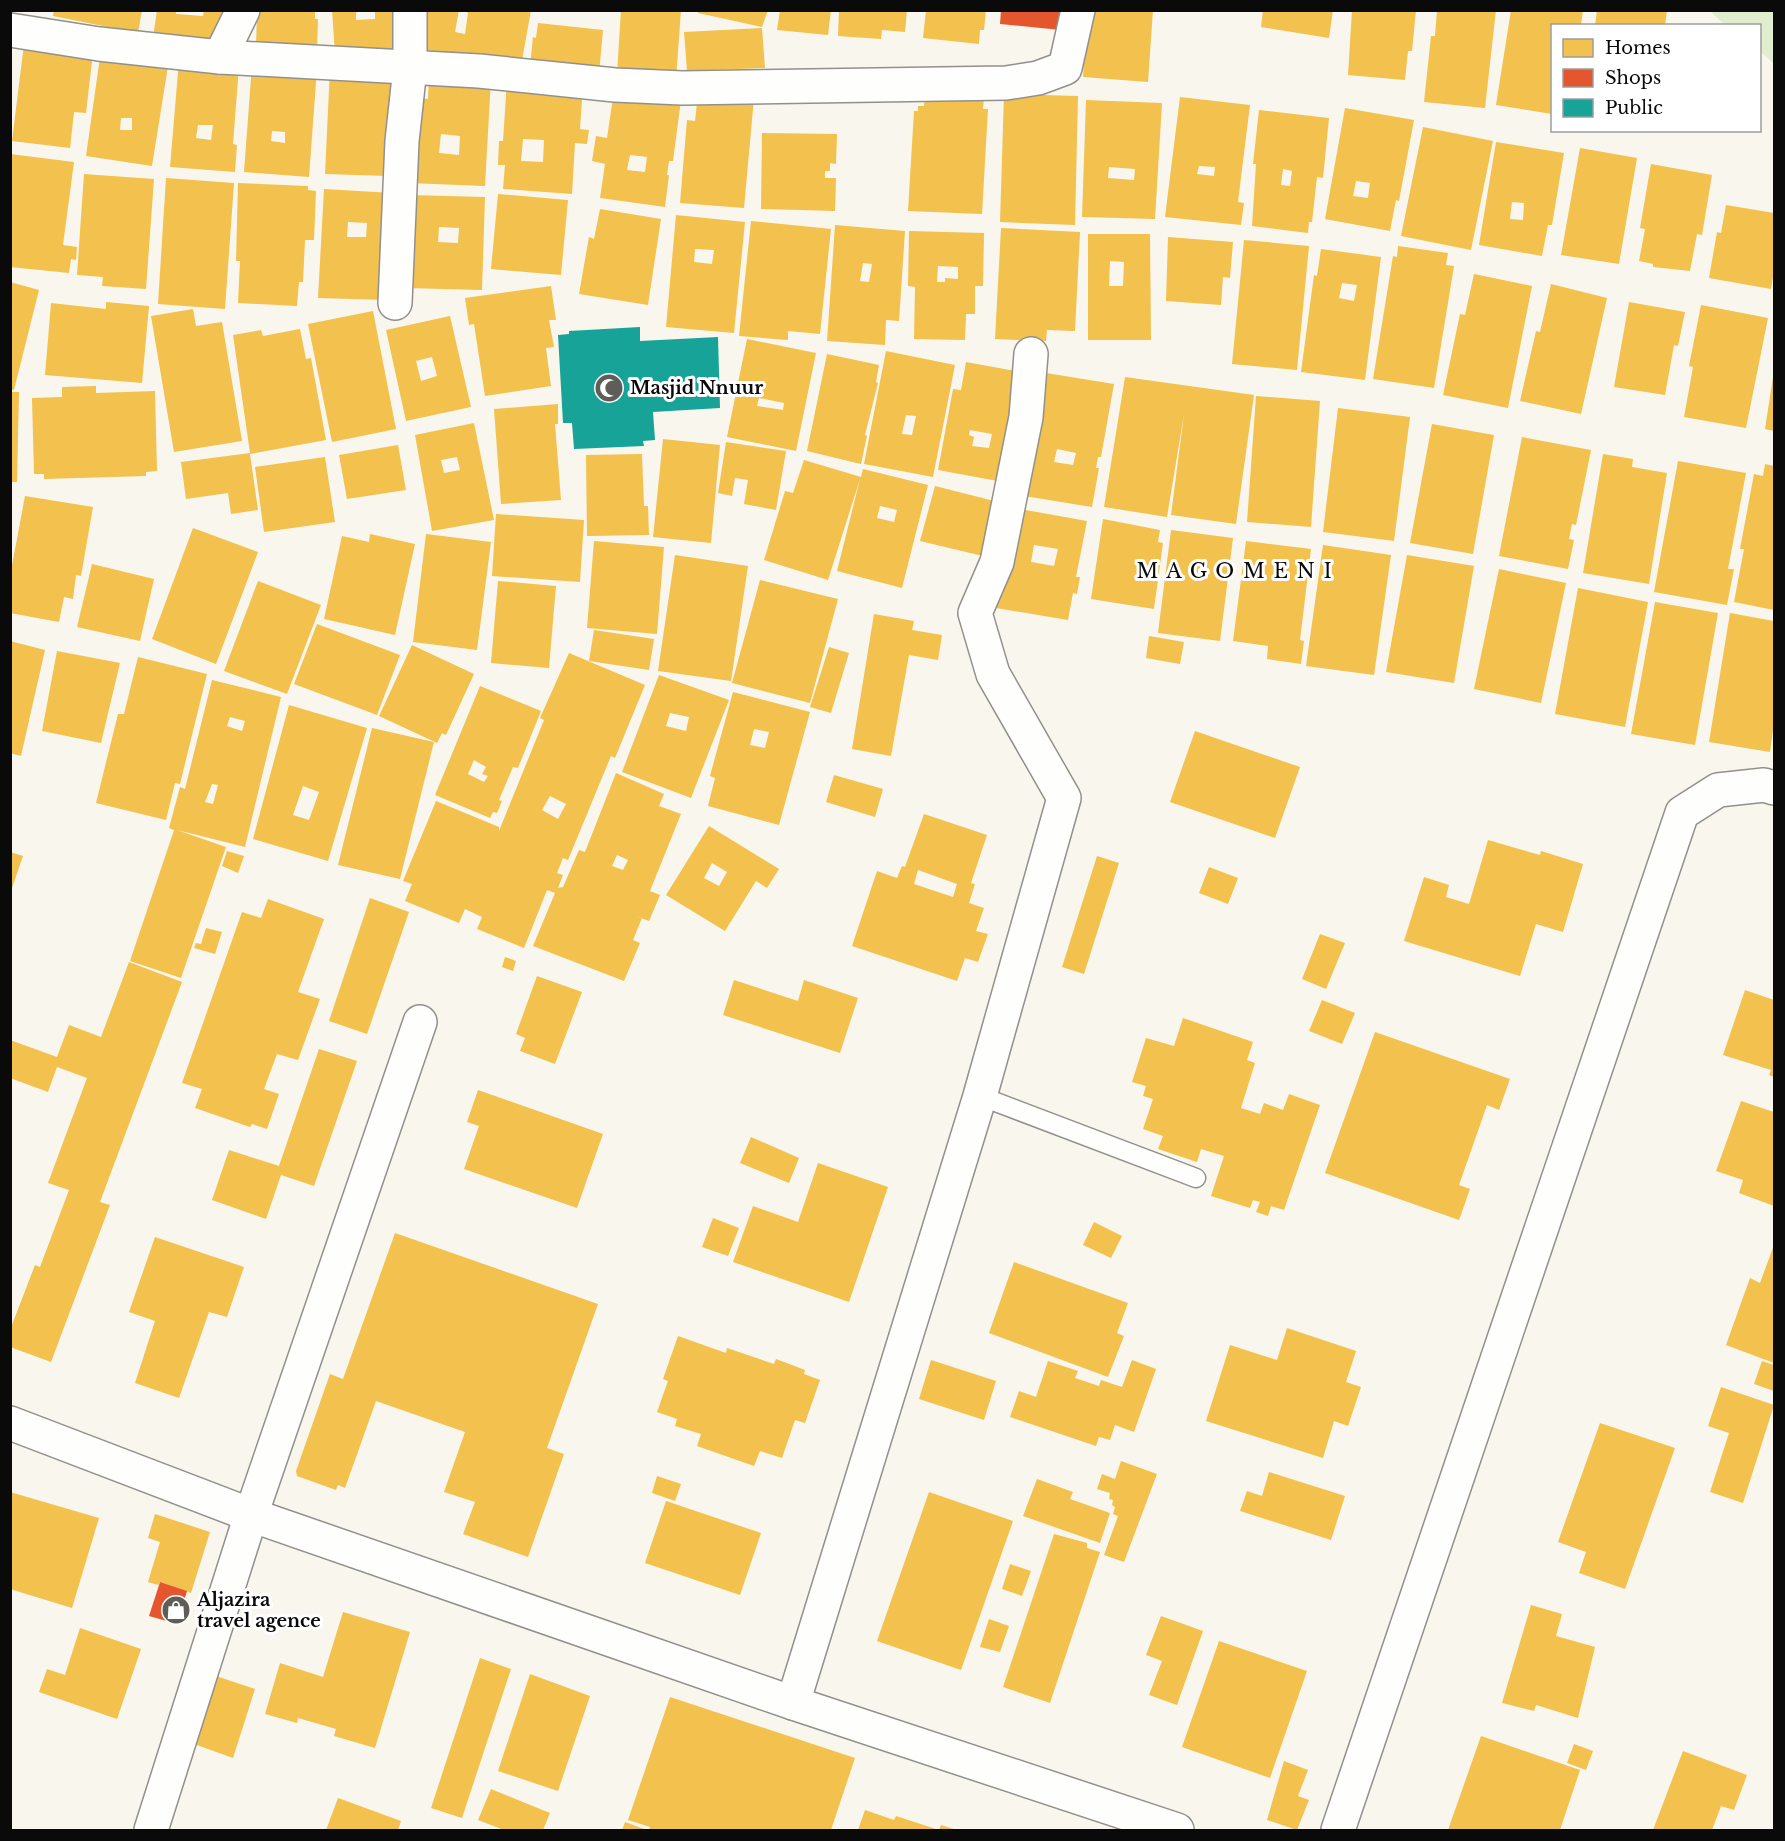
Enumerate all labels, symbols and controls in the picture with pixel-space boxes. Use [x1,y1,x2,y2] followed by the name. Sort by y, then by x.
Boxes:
[1551,24,1761,132] legend
[1605,37,1671,59] text: Homes
[1605,67,1661,89] text: Shops
[1605,97,1663,119] text: Public
[593,372,625,404] mosque icon: Masjid Nnuur
[630,377,763,399] place label: Masjid Nnuur
[1137,559,1333,583] district label: M A G O M E N I
[196,1589,321,1632] place label: Aljazira travel agence
[160,1594,192,1626] shop icon: Aljazira travel agence

